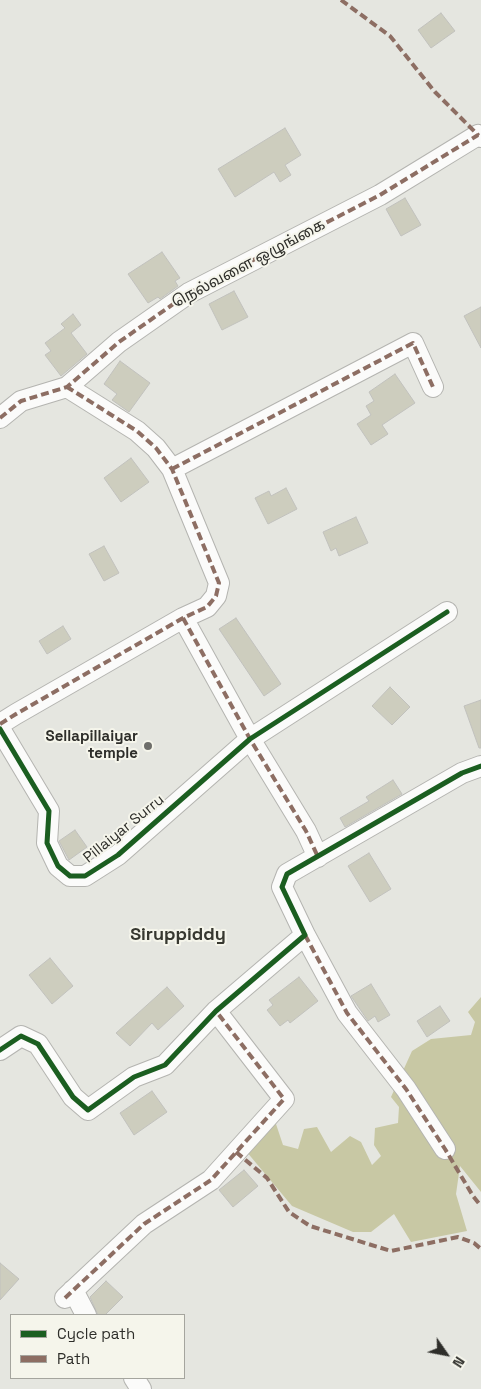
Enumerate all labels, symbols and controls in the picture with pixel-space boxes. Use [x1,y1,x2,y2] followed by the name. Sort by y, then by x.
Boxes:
[169,216,329,312] street label: நெல்வளை ஒழுங்கை
[46,728,138,763] place label: Sellapillaiyar temple
[142,740,154,752] marker: Sellapillaiyar temple
[80,791,168,867] street label: Pillaiyar Surru
[130,924,226,946] district label: Siruppiddy
[10,1314,185,1379] legend
[57,1324,135,1343] text: Cycle path
[421,1329,471,1379] north arrow
[57,1349,90,1368] text: Path
[448,1353,469,1371] text: N

